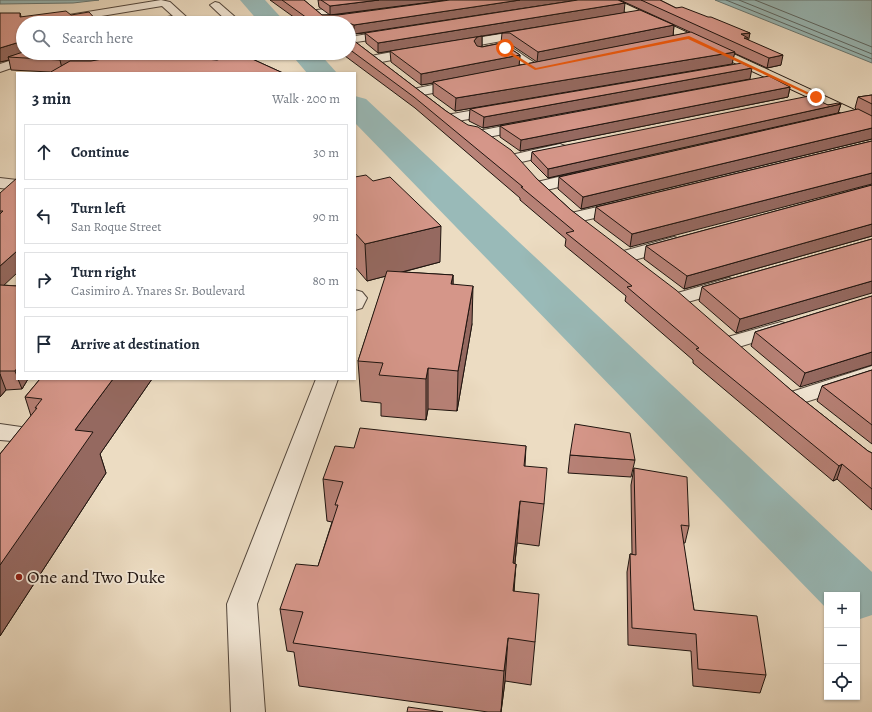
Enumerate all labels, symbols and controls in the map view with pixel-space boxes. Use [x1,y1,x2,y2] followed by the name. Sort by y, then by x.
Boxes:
[16,16,356,60] search box
[30,27,52,49] icon: search
[62,28,133,48] text: Search here
[496,39,514,57] route start
[32,87,71,110] text: 3 min
[807,88,825,106] route end
[272,90,340,107] text: Walk · 200 m
[33,141,55,163] icon: ahead
[71,142,129,162] text: Continue
[313,144,339,161] text: 30 m
[71,198,126,218] text: Turn left
[33,205,55,227] icon: left
[313,208,339,225] text: 90 m
[71,218,162,235] text: San Roque Street
[71,262,136,282] text: Turn right
[33,269,55,291] icon: right
[312,272,339,289] text: 80 m
[71,282,245,299] text: Casimiro A. Ynares Sr. Boulevard
[33,333,55,355] icon: arrive
[71,334,200,354] text: Arrive at destination
[27,565,165,589] place label: One and Two Duke
[14,572,24,582] marker: One and Two Duke
[824,592,860,700] map controls
[824,592,860,628] button: +
[824,628,860,664] button: −
[824,664,860,700] button: locate

